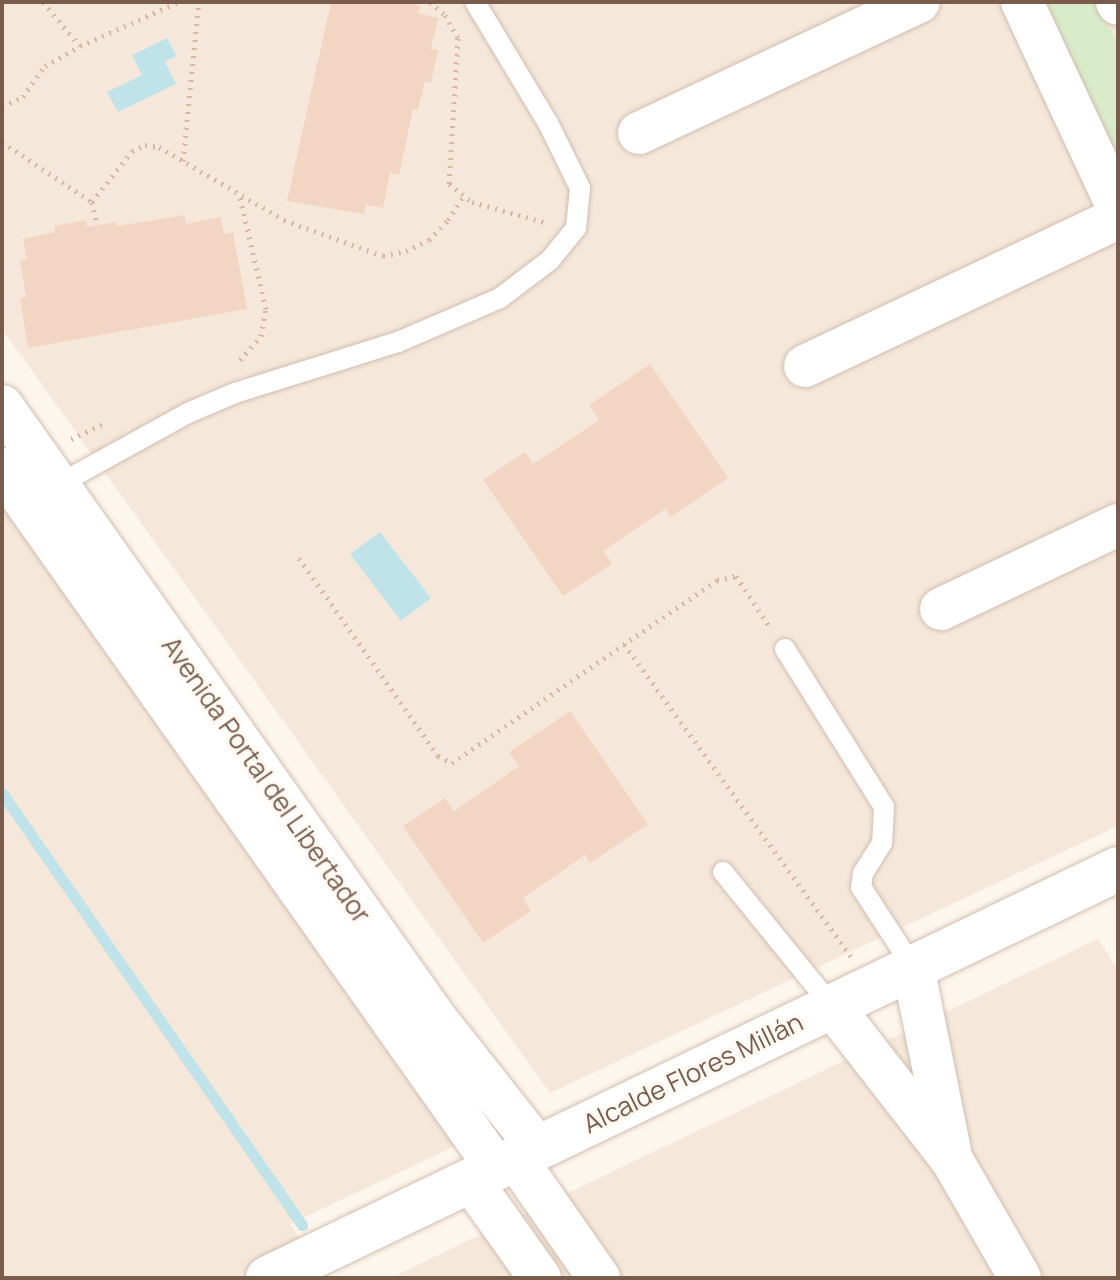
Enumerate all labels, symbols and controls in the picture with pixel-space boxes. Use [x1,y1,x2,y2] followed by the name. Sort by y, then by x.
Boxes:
[155,631,377,929] street label: Avenida Portal del Libertador
[578,1006,808,1140] street label: Alcalde Flores Millán

